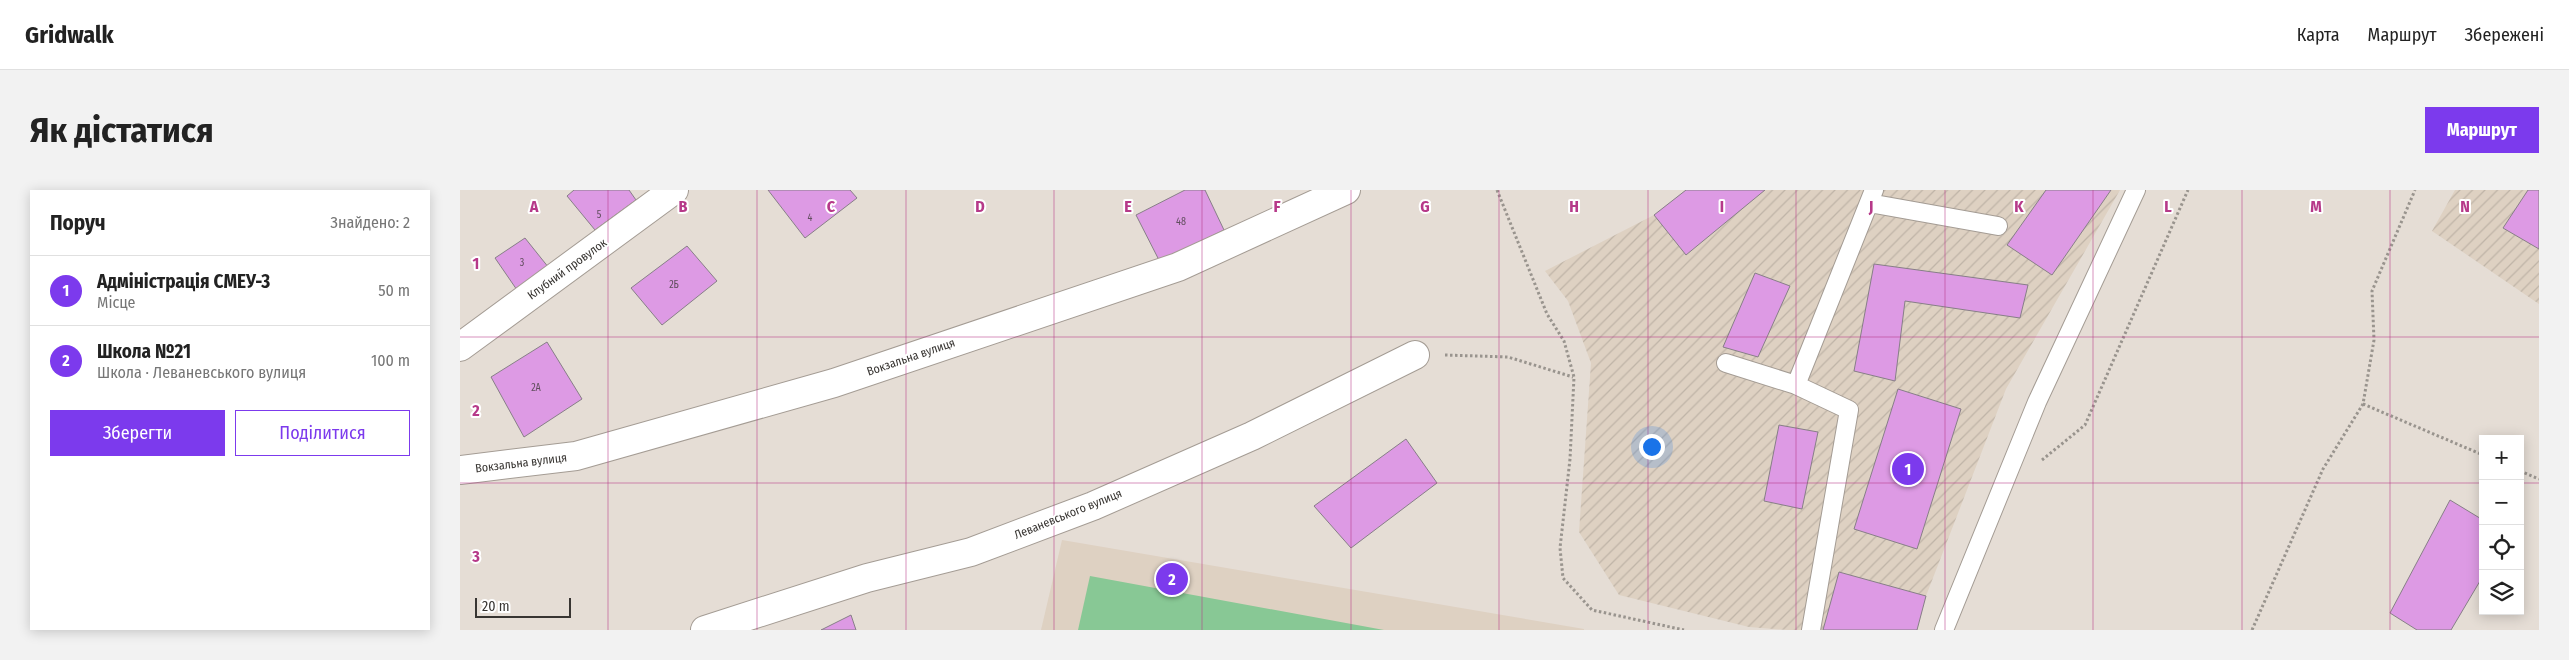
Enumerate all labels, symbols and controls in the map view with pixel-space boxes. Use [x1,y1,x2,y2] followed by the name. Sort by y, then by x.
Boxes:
[25,21,114,49] text: Gridwalk
[2297,24,2340,46] text: Карта
[2368,24,2437,46] text: Маршрут
[2465,24,2544,46] text: Збережені
[2425,107,2539,153] button: Маршрут
[30,109,214,151] text: Як дістатися
[529,197,539,216] text: A
[679,197,688,216] text: B
[827,197,836,216] text: C
[975,197,985,216] text: D
[1124,197,1132,216] text: E
[1273,197,1281,216] text: F
[1420,197,1430,216] text: G
[1569,197,1579,216] text: H
[1720,197,1724,216] text: I
[1868,197,1873,216] text: J
[2014,197,2024,216] text: K
[2164,197,2172,216] text: L
[2310,197,2322,216] text: M
[2460,197,2470,216] text: N
[597,209,602,221] house number: 5
[50,210,106,236] text: Поруч
[808,212,813,224] house number: 4
[330,213,410,232] text: Знайдено: 2
[1176,216,1186,228] house number: 48
[525,235,610,302] street label: Клубний провулок
[473,254,479,273] text: 1
[520,257,525,269] house number: 3
[97,270,270,293] text: Адміністрація СМЕУ-3
[669,279,679,291] house number: 2Б
[63,281,69,300] text: 1
[378,281,410,300] text: 50 m
[97,293,135,312] text: Місце
[865,335,957,379] street label: Вокзальна вулиця
[97,340,191,363] text: Школа №21
[62,351,70,370] text: 2
[371,351,410,370] text: 100 m
[97,363,306,382] text: Школа · Леваневського вулиця
[531,382,542,394] house number: 2А
[471,401,480,420] text: 2
[50,410,225,456] button: Зберегти
[235,410,410,456] button: Поділитися
[1639,434,1665,460] your location
[2479,435,2524,615] map controls
[2479,435,2524,480] button: +
[474,450,568,476] street label: Вокзальна вулиця
[1892,450,1924,488] pin: 1
[2479,480,2524,525] button: −
[1012,486,1124,542] street label: Леваневського вулиця
[2479,525,2524,570] button: locate
[471,547,480,566] text: 3
[1156,560,1188,598] pin: 2
[2479,570,2524,615] button: layers
[475,595,571,618] scale bar
[482,598,510,615] text: 20 m

